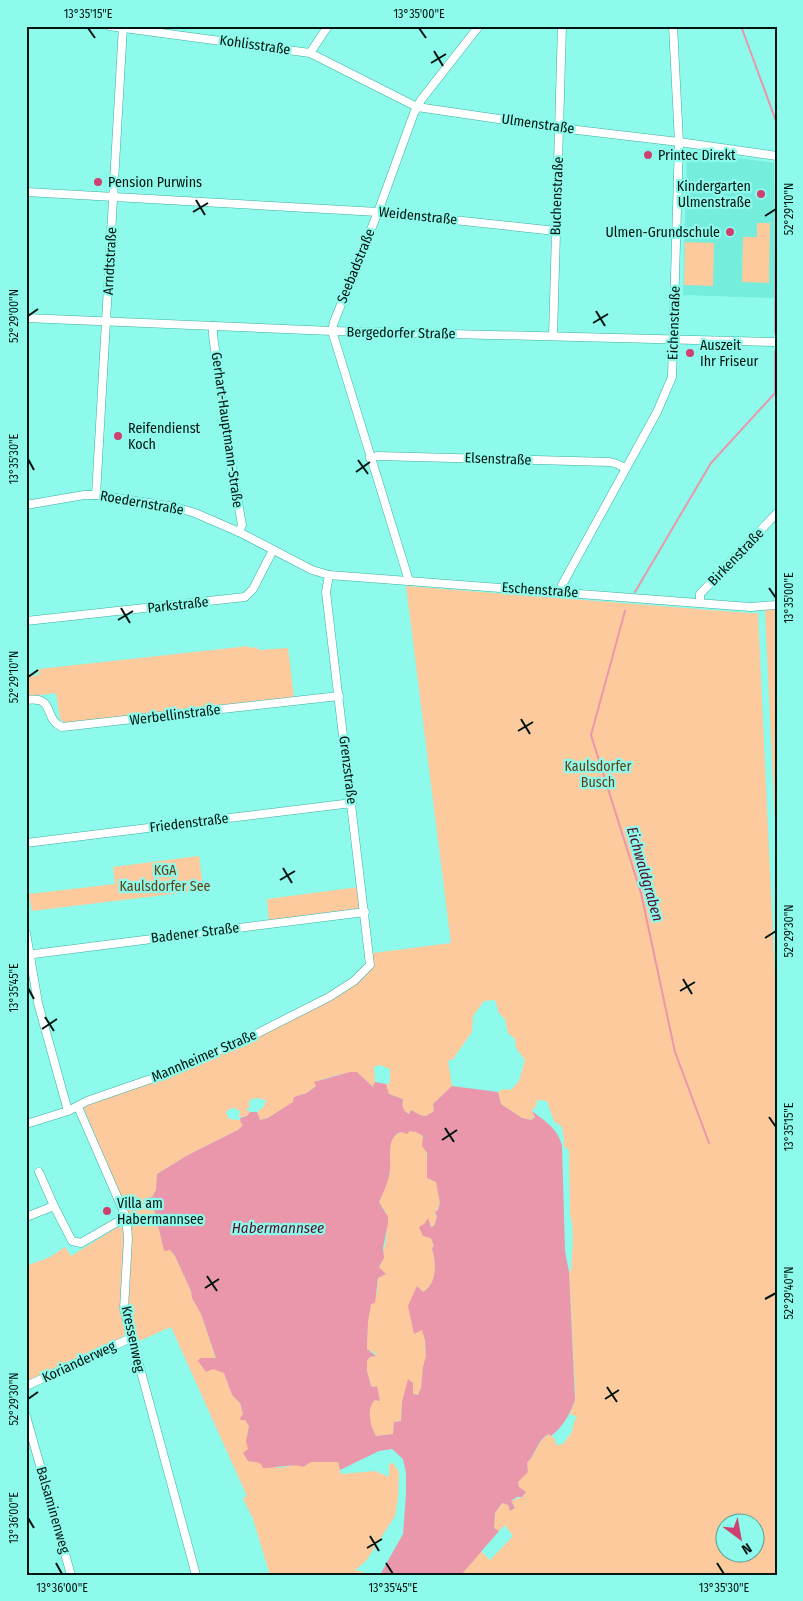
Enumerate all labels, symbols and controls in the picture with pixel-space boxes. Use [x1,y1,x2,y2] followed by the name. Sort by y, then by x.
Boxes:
[64,7,113,21] text: 13°35'15"E
[393,7,445,21] text: 13°35'00"E
[219,32,292,58] street label: Kohlisstraße
[501,110,576,138] street label: Ulmenstraße
[658,147,736,164] place label: Printec Direkt
[642,149,654,161] marker: Printec Direkt
[547,156,567,236] street label: Buchenstraße
[108,174,202,191] place label: Pension Purwins
[92,176,104,188] marker: Pension Purwins
[677,178,751,211] place label: Kindergarten Ulmenstraße
[782,183,796,235] text: 52°29'10"N
[755,188,767,200] marker: Kindergarten Ulmenstraße
[378,203,458,229] street label: Weidenstraße
[606,224,720,241] place label: Ulmen-Grundschule
[333,226,379,306] street label: Seebadstraße
[724,226,736,238] marker: Ulmen-Grundschule
[100,227,120,295] street label: Arndtstraße
[664,286,684,360] street label: Eichenstraße
[7,289,21,343] text: 52°29'00"N
[346,324,456,342] street label: Bergedorfer Straße
[700,337,758,370] place label: Auszeit Ihr Friseur
[684,347,696,359] marker: Auszeit Ihr Friseur
[208,351,246,509] street label: Gerhart-Hauptmann-Straße
[128,420,201,453] place label: Reifendienst Koch
[112,430,124,442] marker: Reifendienst Koch
[7,433,21,484] text: 13°35'30"E
[464,449,532,469] street label: Elsenstraße
[99,487,185,519] street label: Roedernstraße
[705,525,768,589] street label: Birkenstraße
[782,572,796,624] text: 13°35'00"E
[501,579,579,601] street label: Eschenstraße
[147,593,209,617] street label: Parkstraße
[7,651,21,703] text: 52°29'10"N
[129,701,221,729] street label: Werbellinstraße
[335,735,361,805] street label: Grenzstraße
[565,758,632,791] park label: Kaulsdorfer Busch
[149,810,229,836] street label: Friedenstraße
[623,825,667,923] water label: Eichwaldgraben
[120,862,211,895] park label: KGA Kaulsdorfer See
[782,904,796,958] text: 52°29'30"N
[150,919,240,947] street label: Badener Straße
[7,963,21,1013] text: 13°35'45"E
[149,1026,259,1086] street label: Mannheimer Straße
[782,1102,796,1151] text: 13°35'15"E
[117,1195,204,1228] place label: Villa am Habermannsee
[101,1205,113,1217] marker: Villa am Habermannsee
[232,1219,324,1237] water label: Habermannsee
[782,1266,796,1320] text: 52°29'40"N
[118,1304,148,1374] street label: Kressenweg
[40,1337,119,1386] street label: Korianderweg
[7,1372,21,1426] text: 52°29'30"N
[33,1465,74,1556] street label: Balsaminenweg
[7,1492,21,1544] text: 13°36'00"E
[716,1514,766,1564] north arrow
[739,1539,755,1558] text: N
[36,1581,88,1595] text: 13°36'00"E
[368,1581,418,1595] text: 13°35'45"E
[699,1581,750,1595] text: 13°35'30"E

